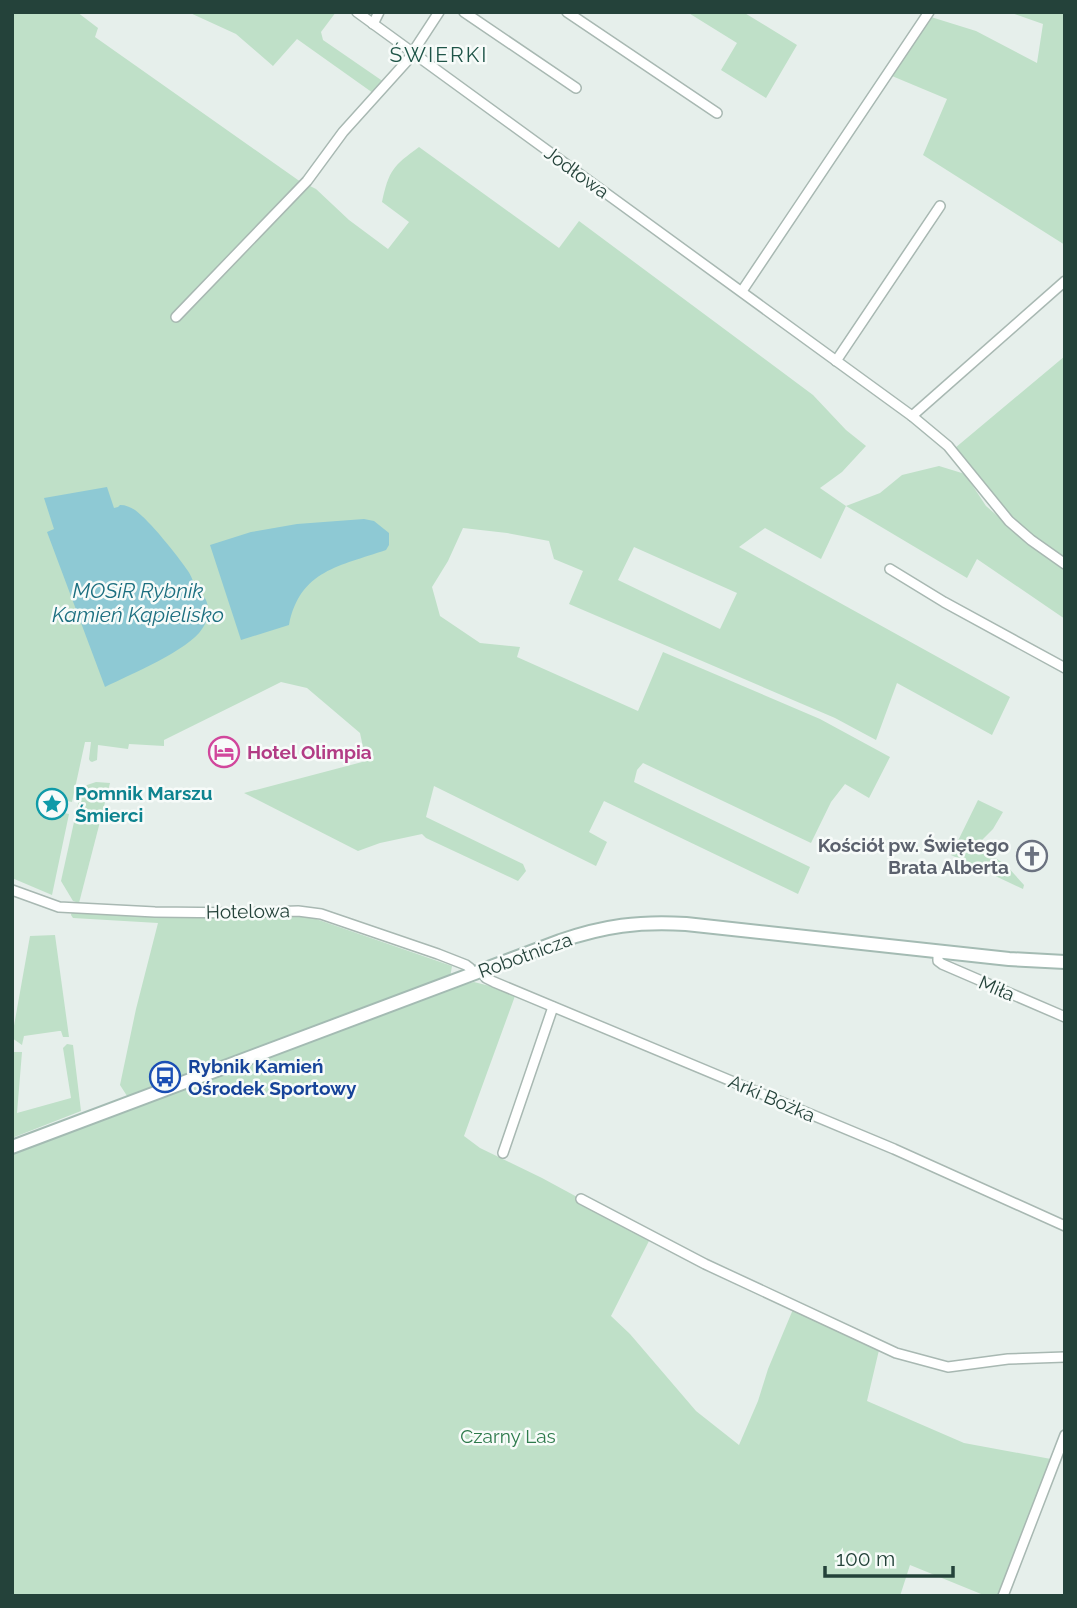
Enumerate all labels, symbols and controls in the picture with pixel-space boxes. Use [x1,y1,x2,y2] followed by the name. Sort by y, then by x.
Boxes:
[390,42,488,67] district label: ŚWIERKI
[541,141,613,203] street label: Jodłowa
[52,578,224,627] water label: MOSiR Rybnik Kamień Kąpielisko
[207,735,241,769] hotel icon: Hotel Olimpia
[247,741,372,763] place label: Hotel Olimpia
[75,782,212,826] place label: Pomnik Marszu Śmierci
[35,787,69,821] place icon: Pomnik Marszu Śmierci
[818,834,1009,878] place label: Kościół pw. Świętego Brata Alberta
[1015,839,1049,873] church icon: Kościół pw. Świętego Brata Alberta
[206,899,290,923] street label: Hotelowa
[475,928,575,982] street label: Robotnicza
[976,971,1018,1005] street label: Miła
[188,1055,357,1099] place label: Rybnik Kamień Ośrodek Sportowy
[148,1060,182,1094] bus stop icon: Rybnik Kamień Ośrodek Sportowy
[725,1070,819,1126] street label: Arki Bożka
[460,1425,556,1447] park label: Czarny Las
[825,1534,953,1578] scale bar
[836,1546,895,1571] text: 100 m

